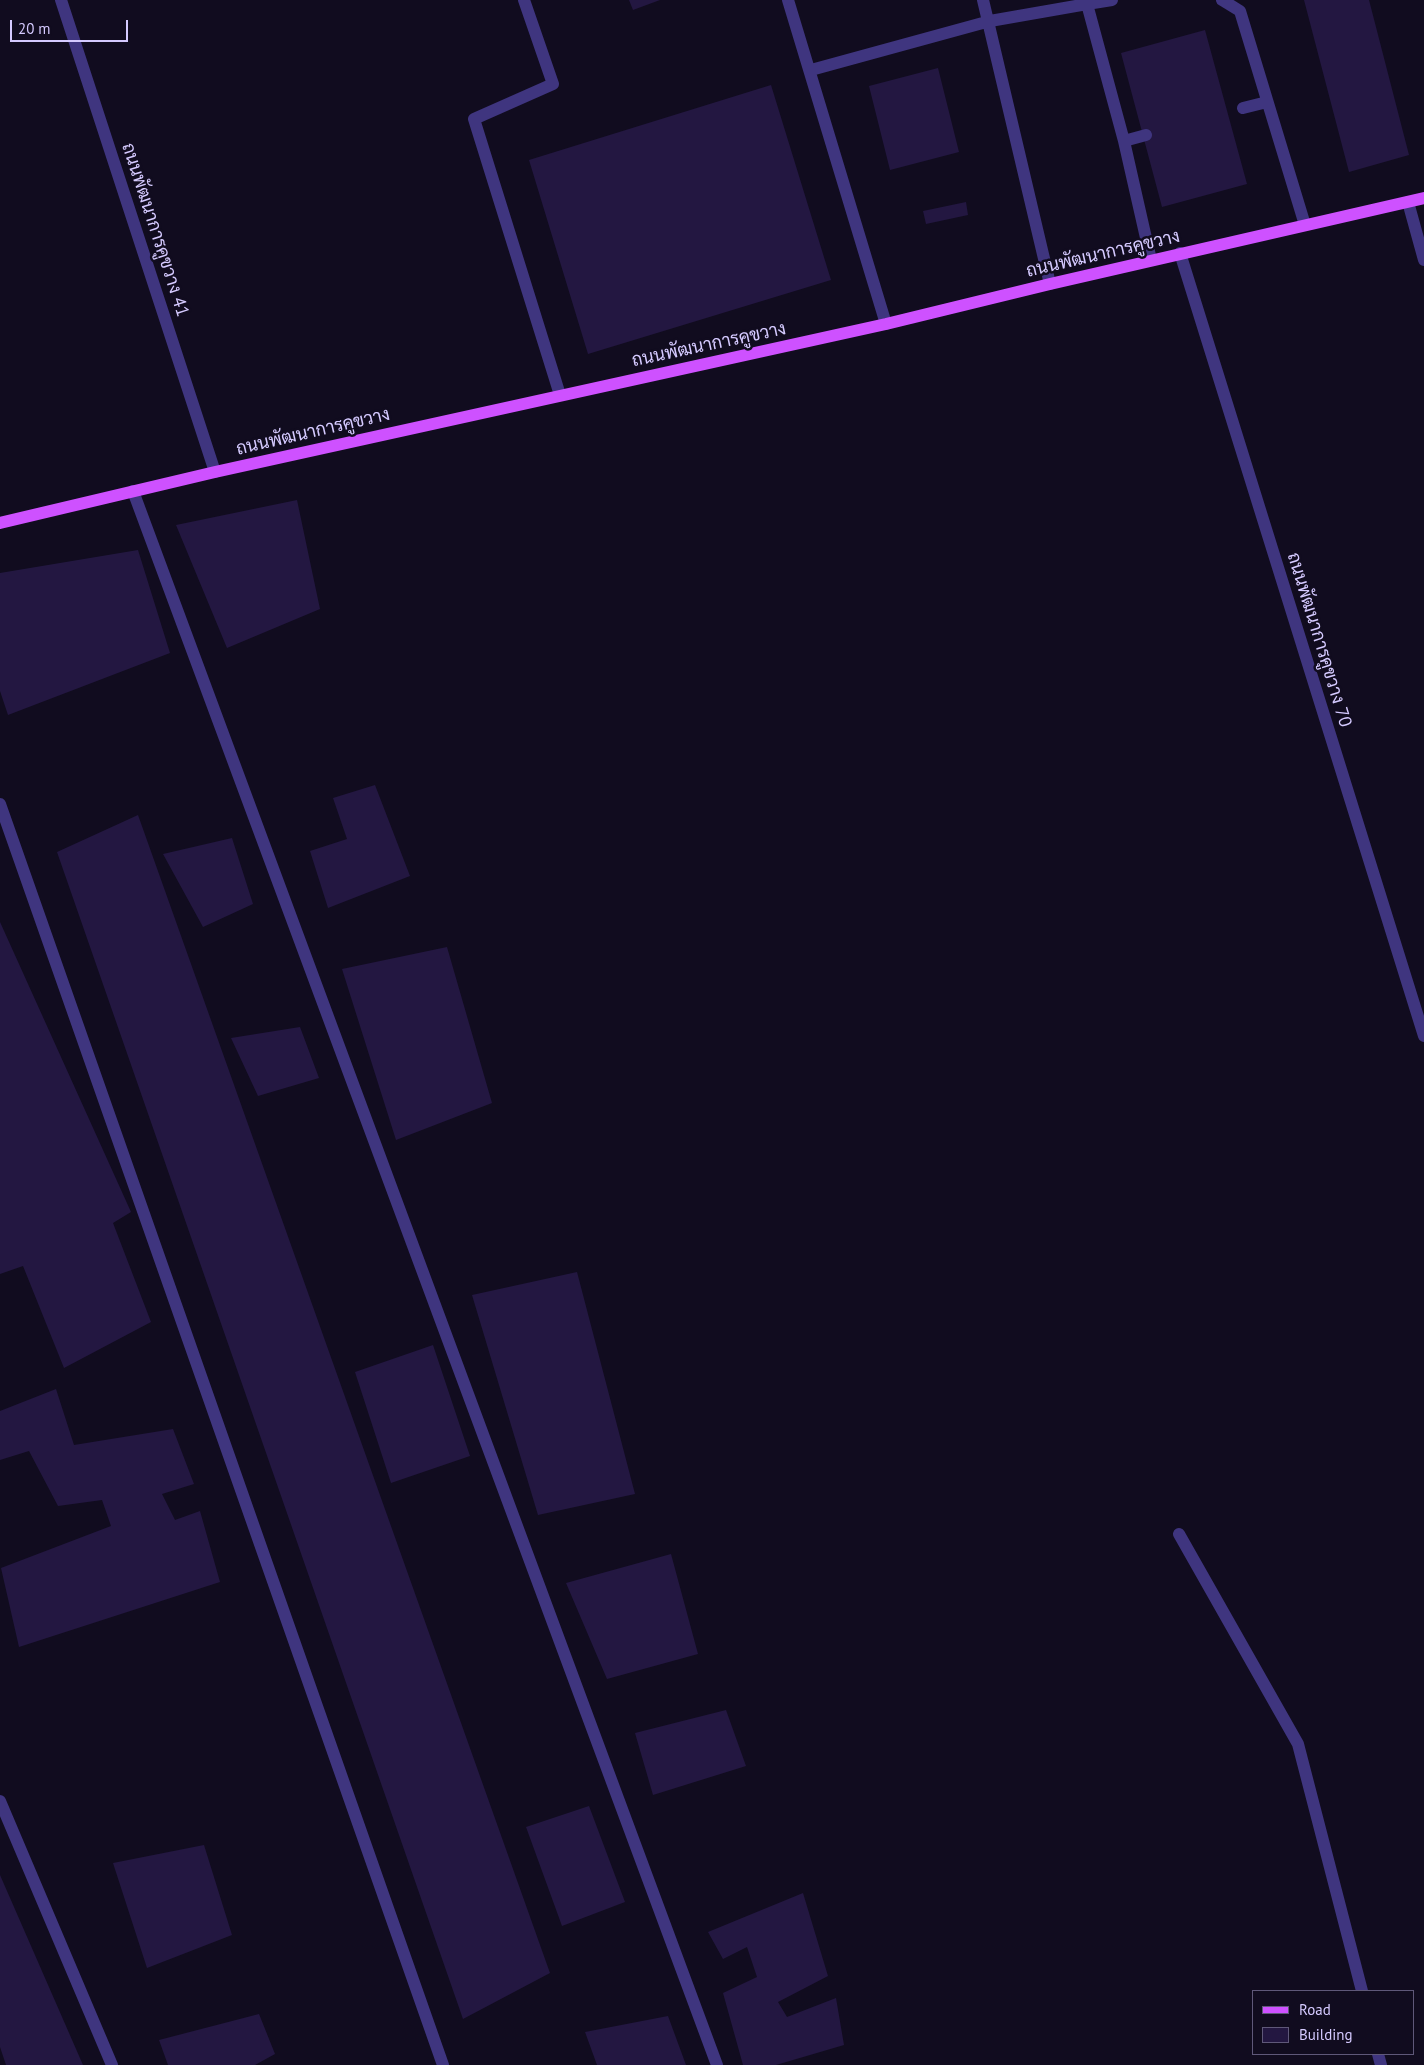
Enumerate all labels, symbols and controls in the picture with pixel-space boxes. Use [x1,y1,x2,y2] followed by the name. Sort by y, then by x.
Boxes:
[12,10,130,42] scale bar
[18,19,51,38] text: 20 m
[117,140,193,320] street label: ถนนพัฒนาการคูขวาง 41
[1024,226,1182,282] street label: ถนนพัฒนาการคูขวาง
[630,318,788,372] street label: ถนนพัฒนาการคูขวาง
[234,404,392,460] street label: ถนนพัฒนาการคูขวาง
[1282,550,1356,730] street label: ถนนพัฒนาการคูขวาง 70
[1252,1990,1414,2055] legend
[1299,2000,1331,2019] text: Road
[1299,2025,1353,2044] text: Building

